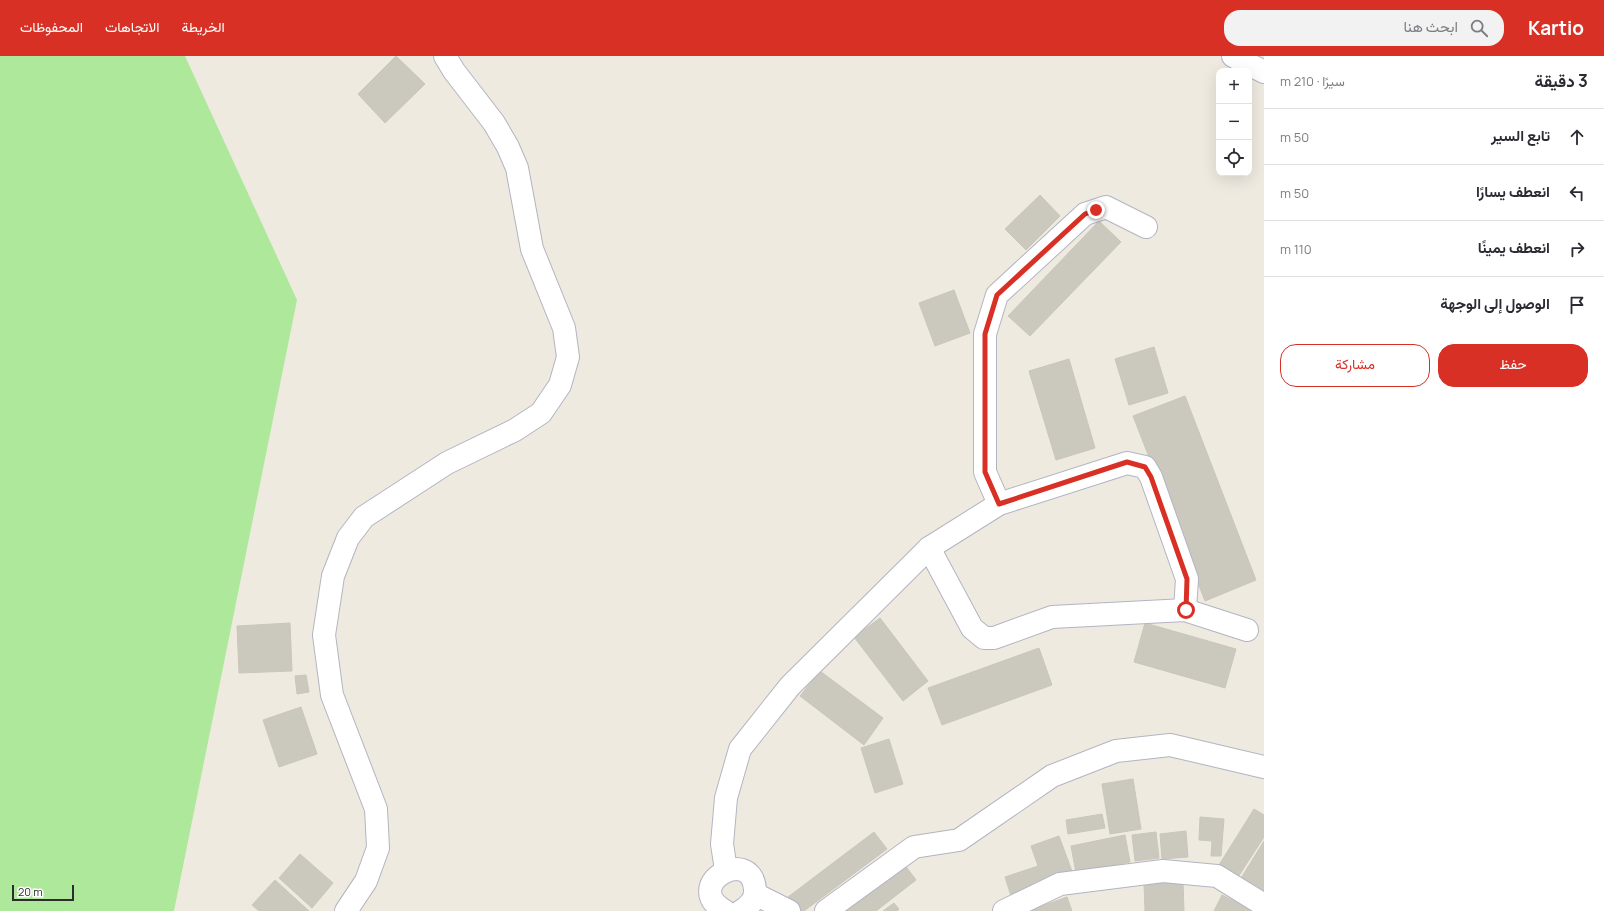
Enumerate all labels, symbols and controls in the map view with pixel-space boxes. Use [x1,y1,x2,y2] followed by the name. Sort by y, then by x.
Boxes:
[1224,10,1504,46] search box
[1528,15,1584,41] text: Kartio
[1403,16,1458,37] text: ابحث هنا
[20,17,83,36] text: المحفوظات
[105,17,159,36] text: الاتجاهات
[181,17,225,36] text: الخريطة
[1468,17,1490,39] icon: search
[1216,68,1252,176] map controls
[1216,68,1252,104] button: +
[1535,69,1588,92] text: 3 دقيقة
[1280,72,1345,90] text: سيرًا · 210 m
[1216,104,1252,140] button: −
[1491,125,1550,146] text: تابع السير
[1566,126,1588,148] icon: ahead
[1280,128,1309,146] text: 50 m
[1216,140,1252,176] button: locate
[1476,181,1550,202] text: انعطف يسارًا
[1566,182,1588,204] icon: left
[1280,184,1309,202] text: 50 m
[1087,201,1105,219] route end
[1478,237,1550,258] text: انعطف يمينًا
[1566,238,1588,260] icon: right
[1280,240,1312,258] text: 110 m
[1440,293,1550,314] text: الوصول إلى الوجهة
[1566,294,1588,316] icon: arrive
[1280,344,1430,387] button: مشاركة
[1438,344,1588,387] button: حفظ
[1177,601,1195,619] route start
[12,883,74,902] scale bar
[18,884,43,899] text: 20 m

